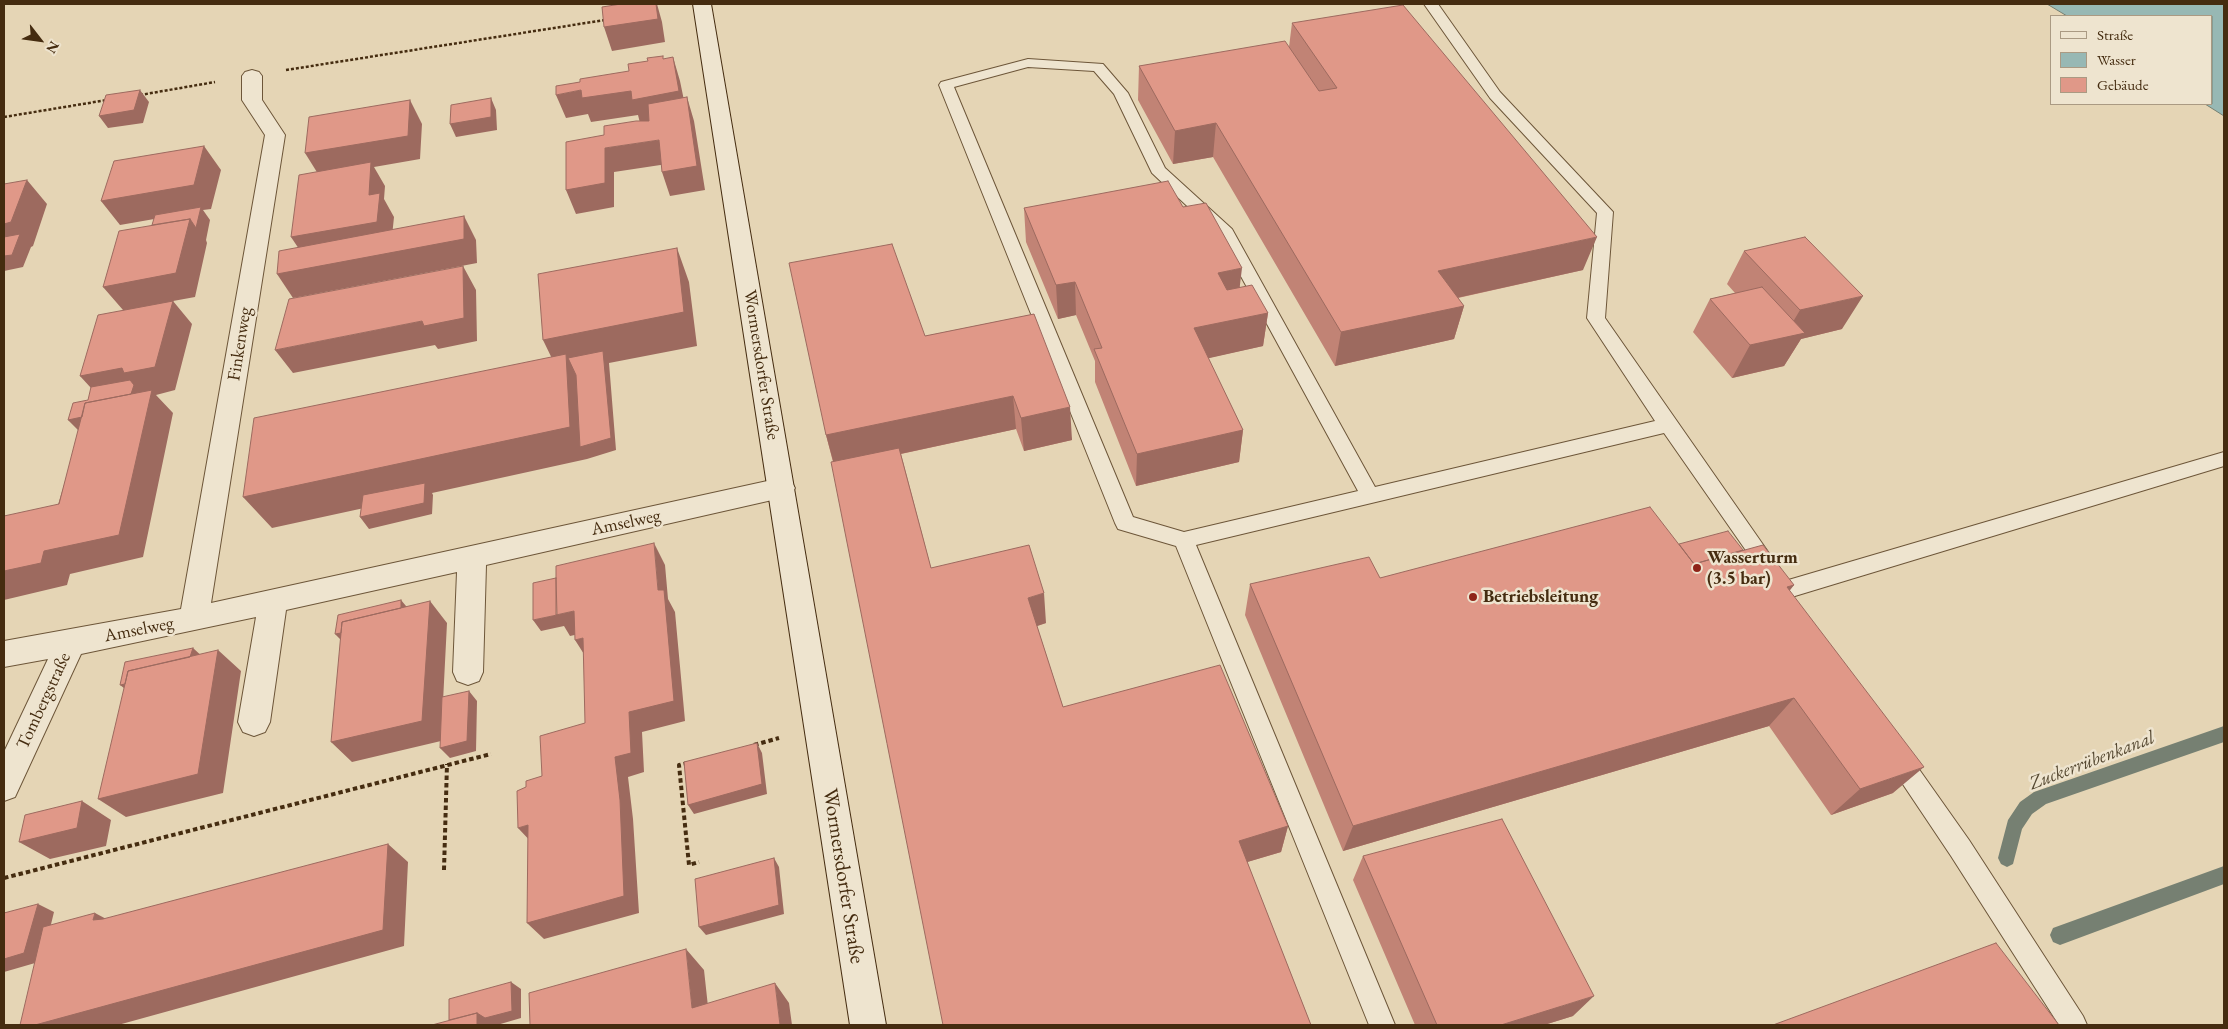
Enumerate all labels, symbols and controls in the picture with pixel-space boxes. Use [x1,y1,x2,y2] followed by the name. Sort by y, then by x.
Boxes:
[15,15,65,65] north arrow
[2050,15,2213,105] legend
[2097,25,2133,44] text: Straße
[42,38,64,57] text: N
[2097,50,2136,69] text: Wasser
[2097,75,2149,94] text: Gebäude
[738,288,784,442] street label: Wormersdorfer Straße
[224,306,256,382] street label: Finkenweg
[589,505,663,541] street label: Amselweg
[1707,547,1798,590] place label: Wasserturm (3.5 bar)
[1691,562,1703,574] marker: Wasserturm (3.5 bar)
[1483,586,1598,608] place label: Betriebsleitung
[1467,591,1479,603] marker: Betriebsleitung
[102,613,176,647] street label: Amselweg
[12,649,76,753] street label: Tombergstraße
[2026,727,2158,795] water label: Zuckerrübenkanal
[817,787,869,965] street label: Wormersdorfer Straße

